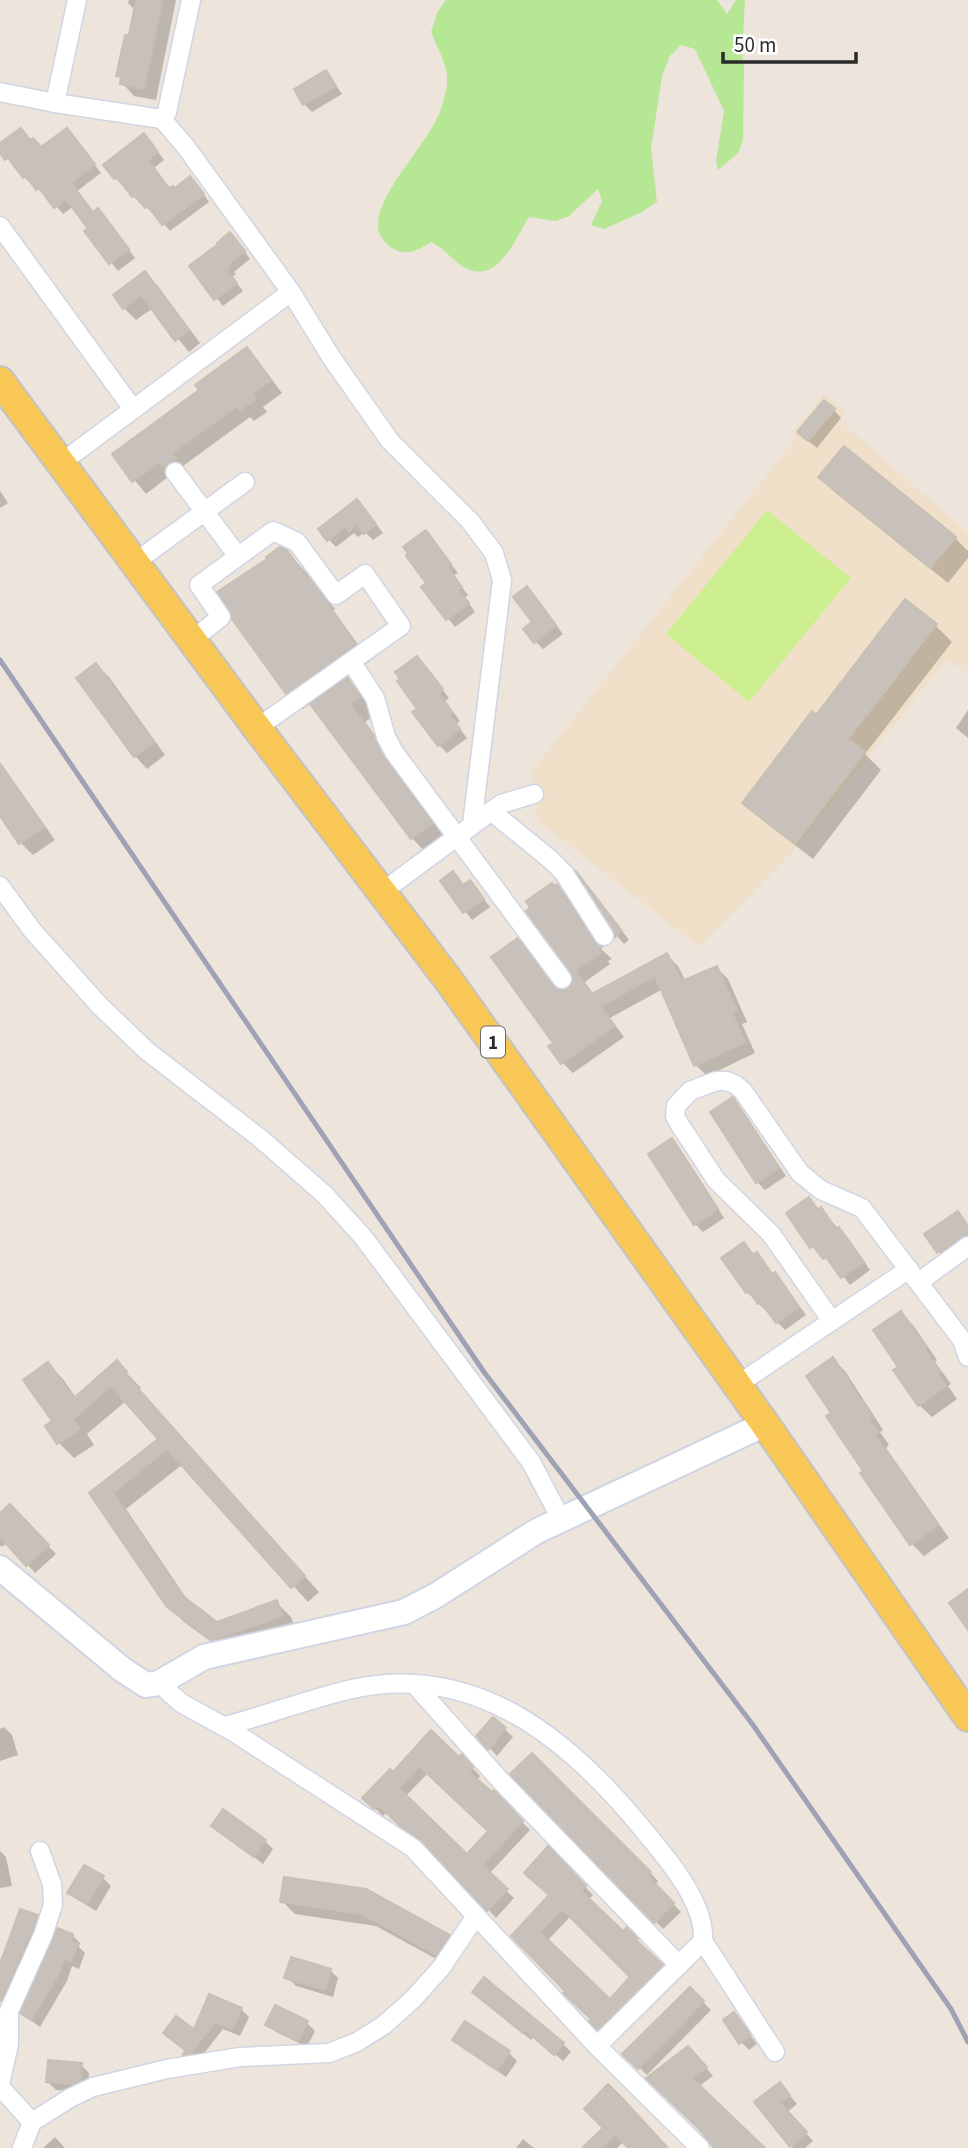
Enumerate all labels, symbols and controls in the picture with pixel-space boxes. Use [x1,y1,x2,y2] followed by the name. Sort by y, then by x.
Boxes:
[723,21,856,65] scale bar
[734,30,776,60] text: 50 m
[481,1026,505,1058] road number: 1

